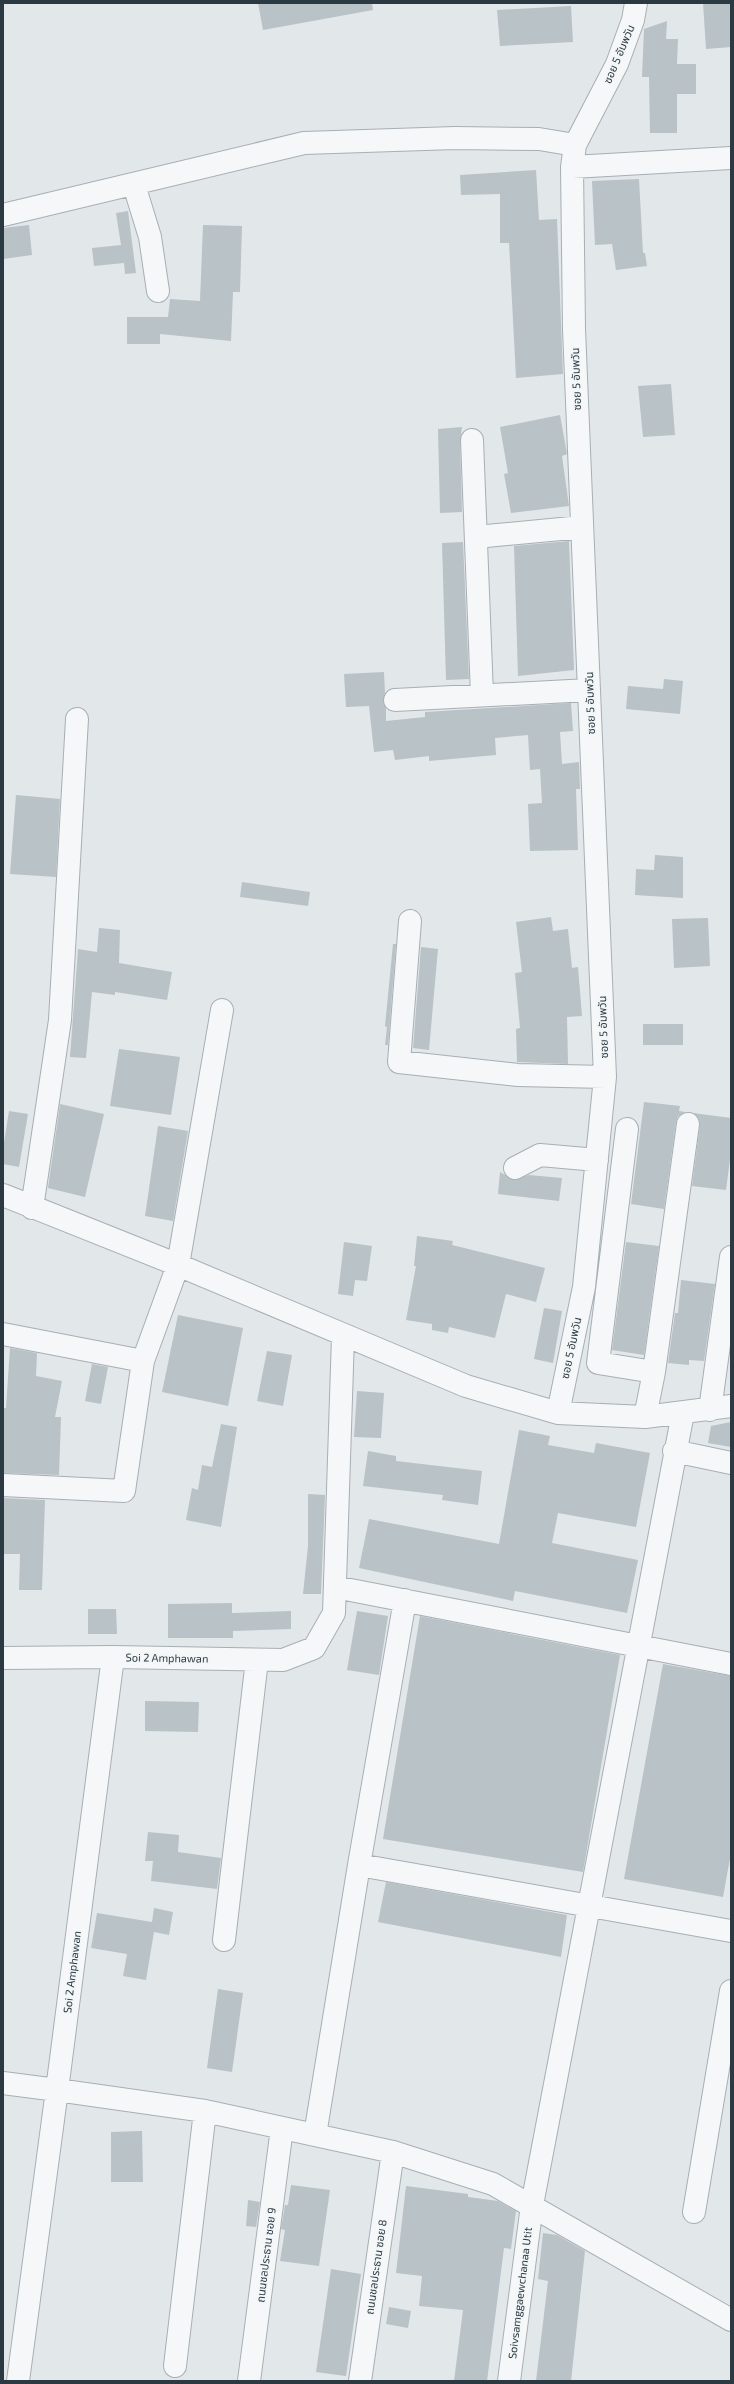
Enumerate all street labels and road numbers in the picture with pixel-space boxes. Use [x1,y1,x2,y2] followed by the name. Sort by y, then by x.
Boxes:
[600,22,637,85] street label: ซอย 5 อัมพวัน
[568,347,583,411] street label: ซอย 5 อัมพวัน
[582,671,597,735] street label: ซอย 5 อัมพวัน
[595,995,610,1059] street label: ซอย 5 อัมพวัน
[558,1316,583,1380] street label: ซอย 5 อัมพวัน
[126,1650,208,1665] street label: Soi 2 Amphawan
[60,1930,83,2014] street label: Soi 2 Amphawan
[253,2207,278,2303] street label: ถนนชลประธาน ซอย 9
[362,2219,389,2315] street label: ถนนชลประธาน ซอย 8
[505,2226,534,2360] street label: Soivsamggaewchanaa Utit

